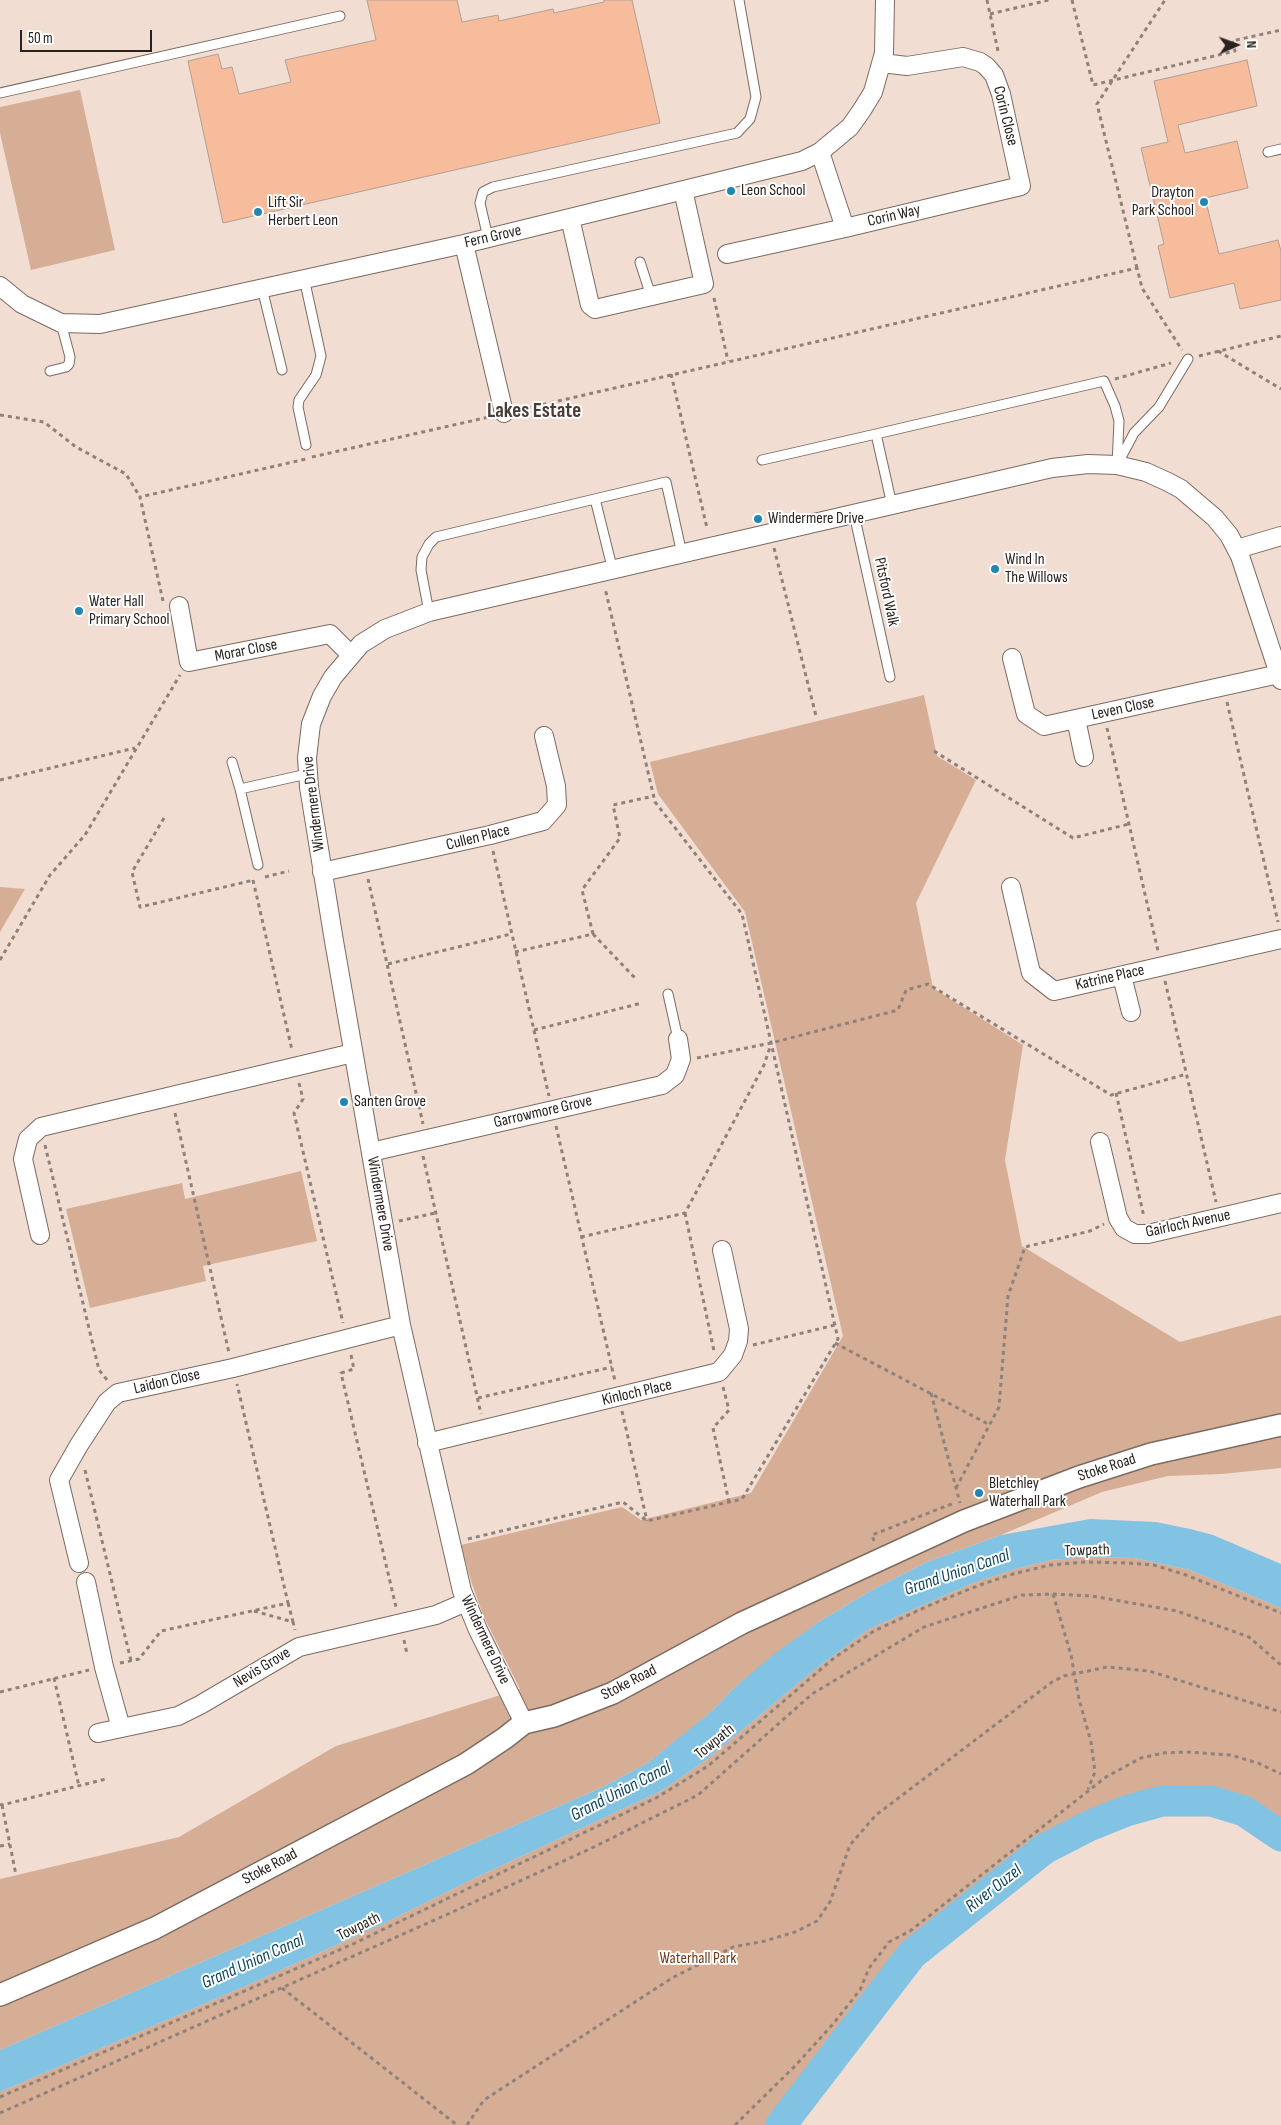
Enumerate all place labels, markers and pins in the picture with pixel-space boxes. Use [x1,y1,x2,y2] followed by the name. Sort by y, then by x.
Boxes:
[741,181,806,201] place label: Leon School
[1132,183,1194,221] place label: Drayton Park School
[725,185,737,197] marker: Leon School
[268,193,338,231] place label: Lift Sir Herbert Leon
[1198,196,1210,208] marker: Drayton Park School
[252,206,264,218] marker: Lift Sir Herbert Leon
[768,509,864,529] place label: Windermere Drive
[752,513,764,525] marker: Windermere Drive
[1005,550,1068,588] place label: Wind In The Willows
[989,563,1001,575] marker: Wind In The Willows
[89,592,170,630] place label: Water Hall Primary School
[73,605,85,617] marker: Water Hall Primary School
[354,1092,426,1112] place label: Santen Grove
[338,1096,350,1108] marker: Santen Grove
[989,1474,1066,1512] place label: Bletchley Waterhall Park
[973,1487,985,1499] marker: Bletchley Waterhall Park

